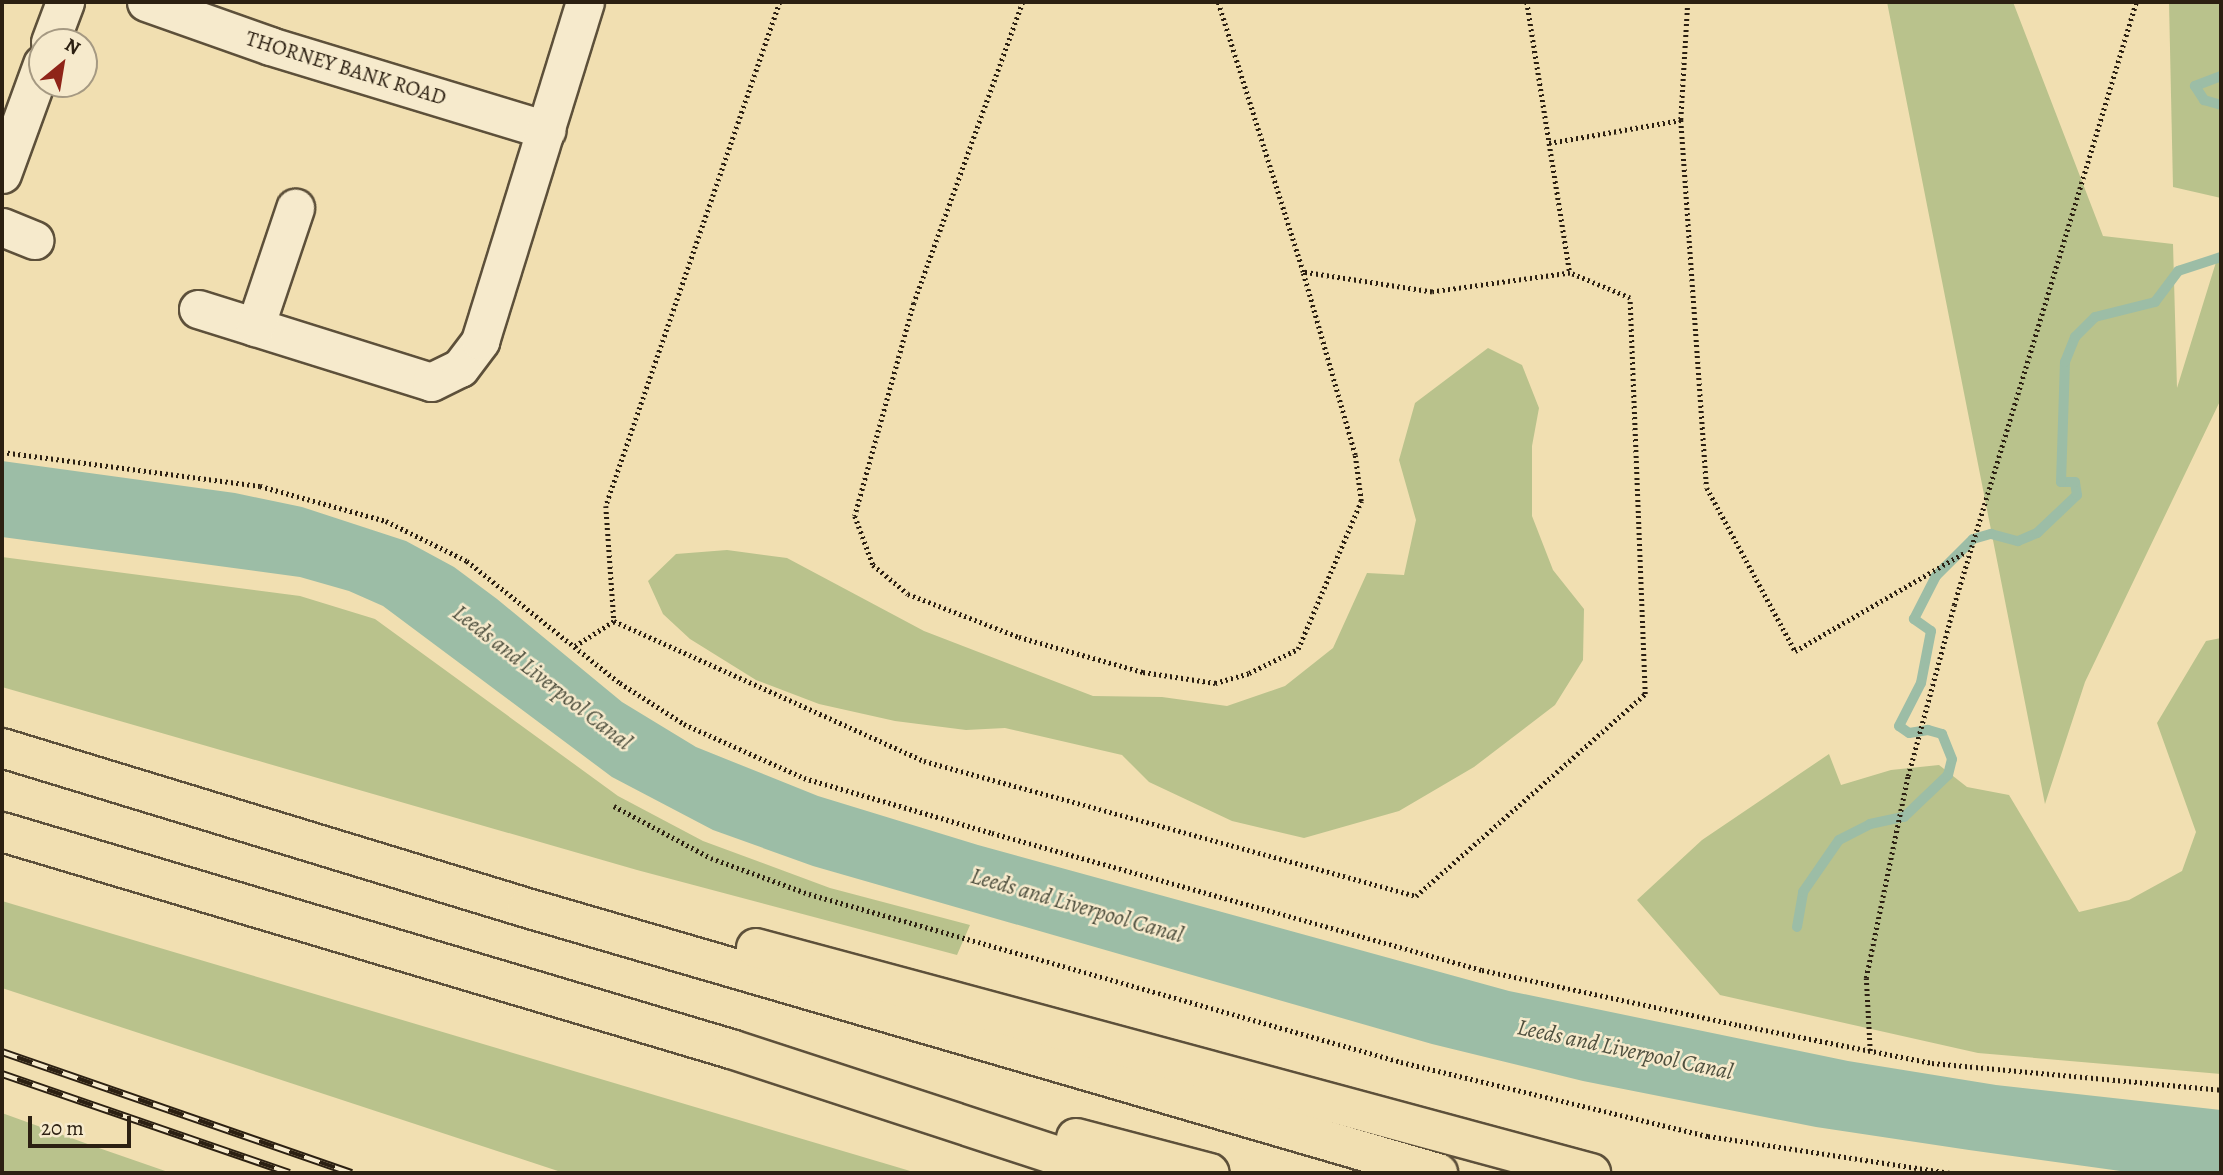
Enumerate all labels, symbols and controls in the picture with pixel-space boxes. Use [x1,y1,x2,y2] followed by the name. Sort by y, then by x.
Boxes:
[243,26,449,110] street label: THORNEY BANK ROAD
[28,28,98,98] north arrow
[60,32,85,61] text: N
[447,599,637,757] water label: Leeds and Liverpool Canal
[967,862,1187,950] water label: Leeds and Liverpool Canal
[1515,1014,1735,1086] water label: Leeds and Liverpool Canal
[32,1102,135,1146] scale bar
[41,1114,84,1142] text: 20 m

